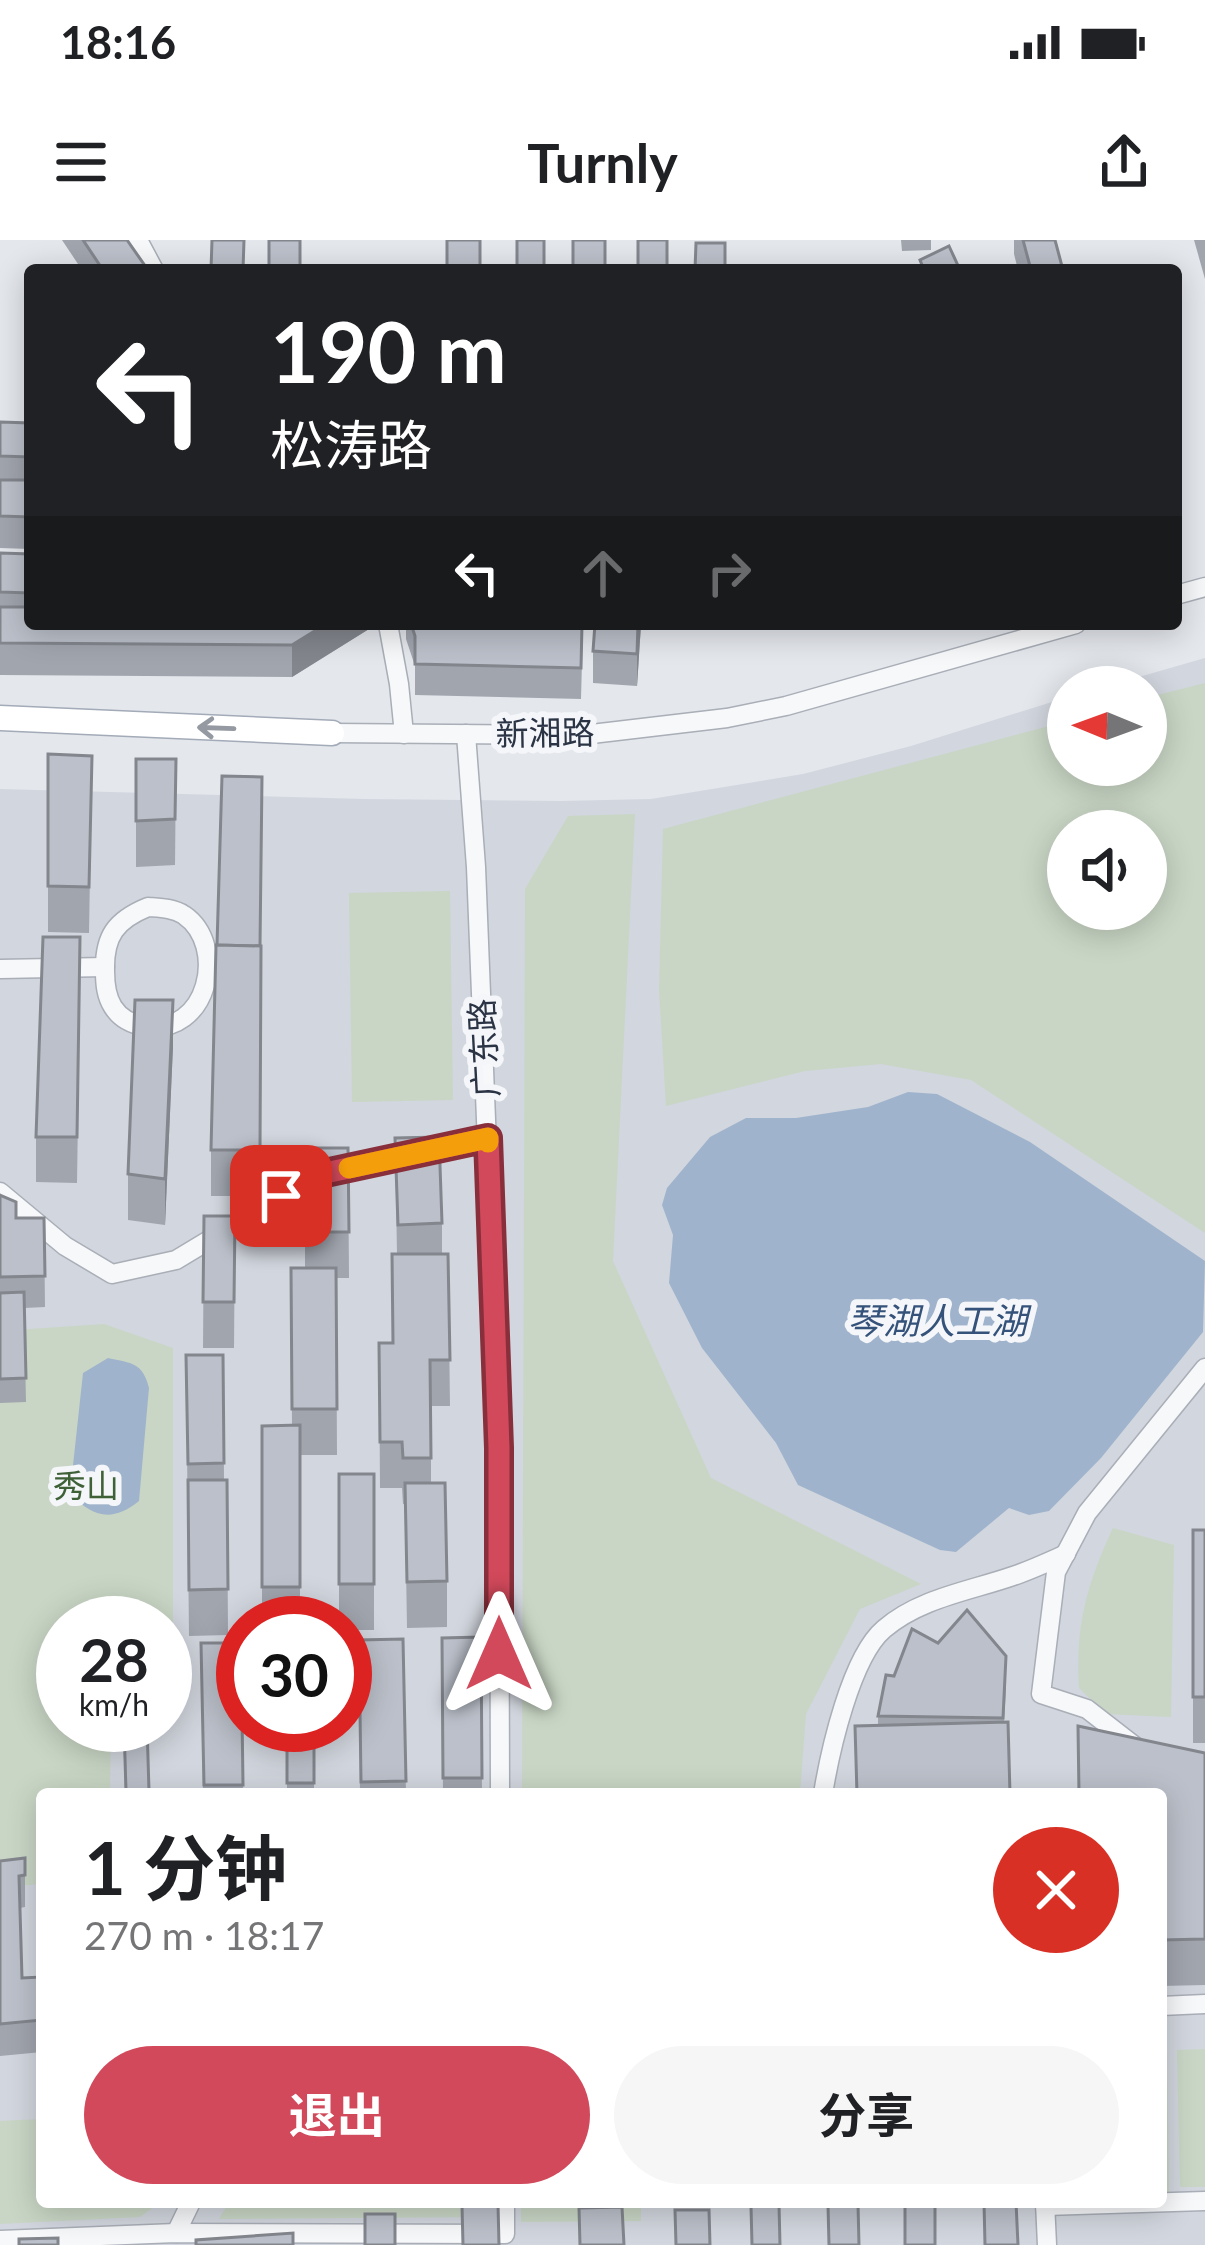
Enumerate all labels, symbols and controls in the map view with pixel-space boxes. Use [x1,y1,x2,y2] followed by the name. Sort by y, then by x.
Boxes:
[60,15,176,69] text: 18:16
[48,129,114,195] icon: menu
[1091,129,1157,195] icon: share
[527,130,678,195] text: Turnly
[270,300,507,401] text: 190 m
[72,312,228,468] icon: left
[270,412,432,477] text: 松涛路
[444,540,510,606] icon: left
[570,540,636,606] icon: ahead
[696,540,762,606] icon: right
[1047,666,1167,786] north arrow
[1047,666,1167,930] map controls
[495,711,595,753] street label: 新湘路
[197,716,236,739] one-way arrow
[1047,810,1167,930] button: sound
[460,998,506,1099] street label: 广东路
[230,1145,332,1247] pin
[248,1163,314,1229] icon: arrive
[847,1298,1032,1342] water label: 琴湖人工湖
[53,1465,119,1505] park label: 秀山
[436,1591,562,1717] position arrow
[216,1596,372,1752] speed limit sign: 30
[79,1623,149,1695] text: 28
[79,1686,149,1722] text: km/h
[84,1824,287,1910] text: 1 分钟
[993,1827,1119,1953] button: close
[84,1912,324,1958] text: 270 m · 18:17
[84,2046,590,2184] button: 退出
[614,2046,1119,2184] button: 分享

